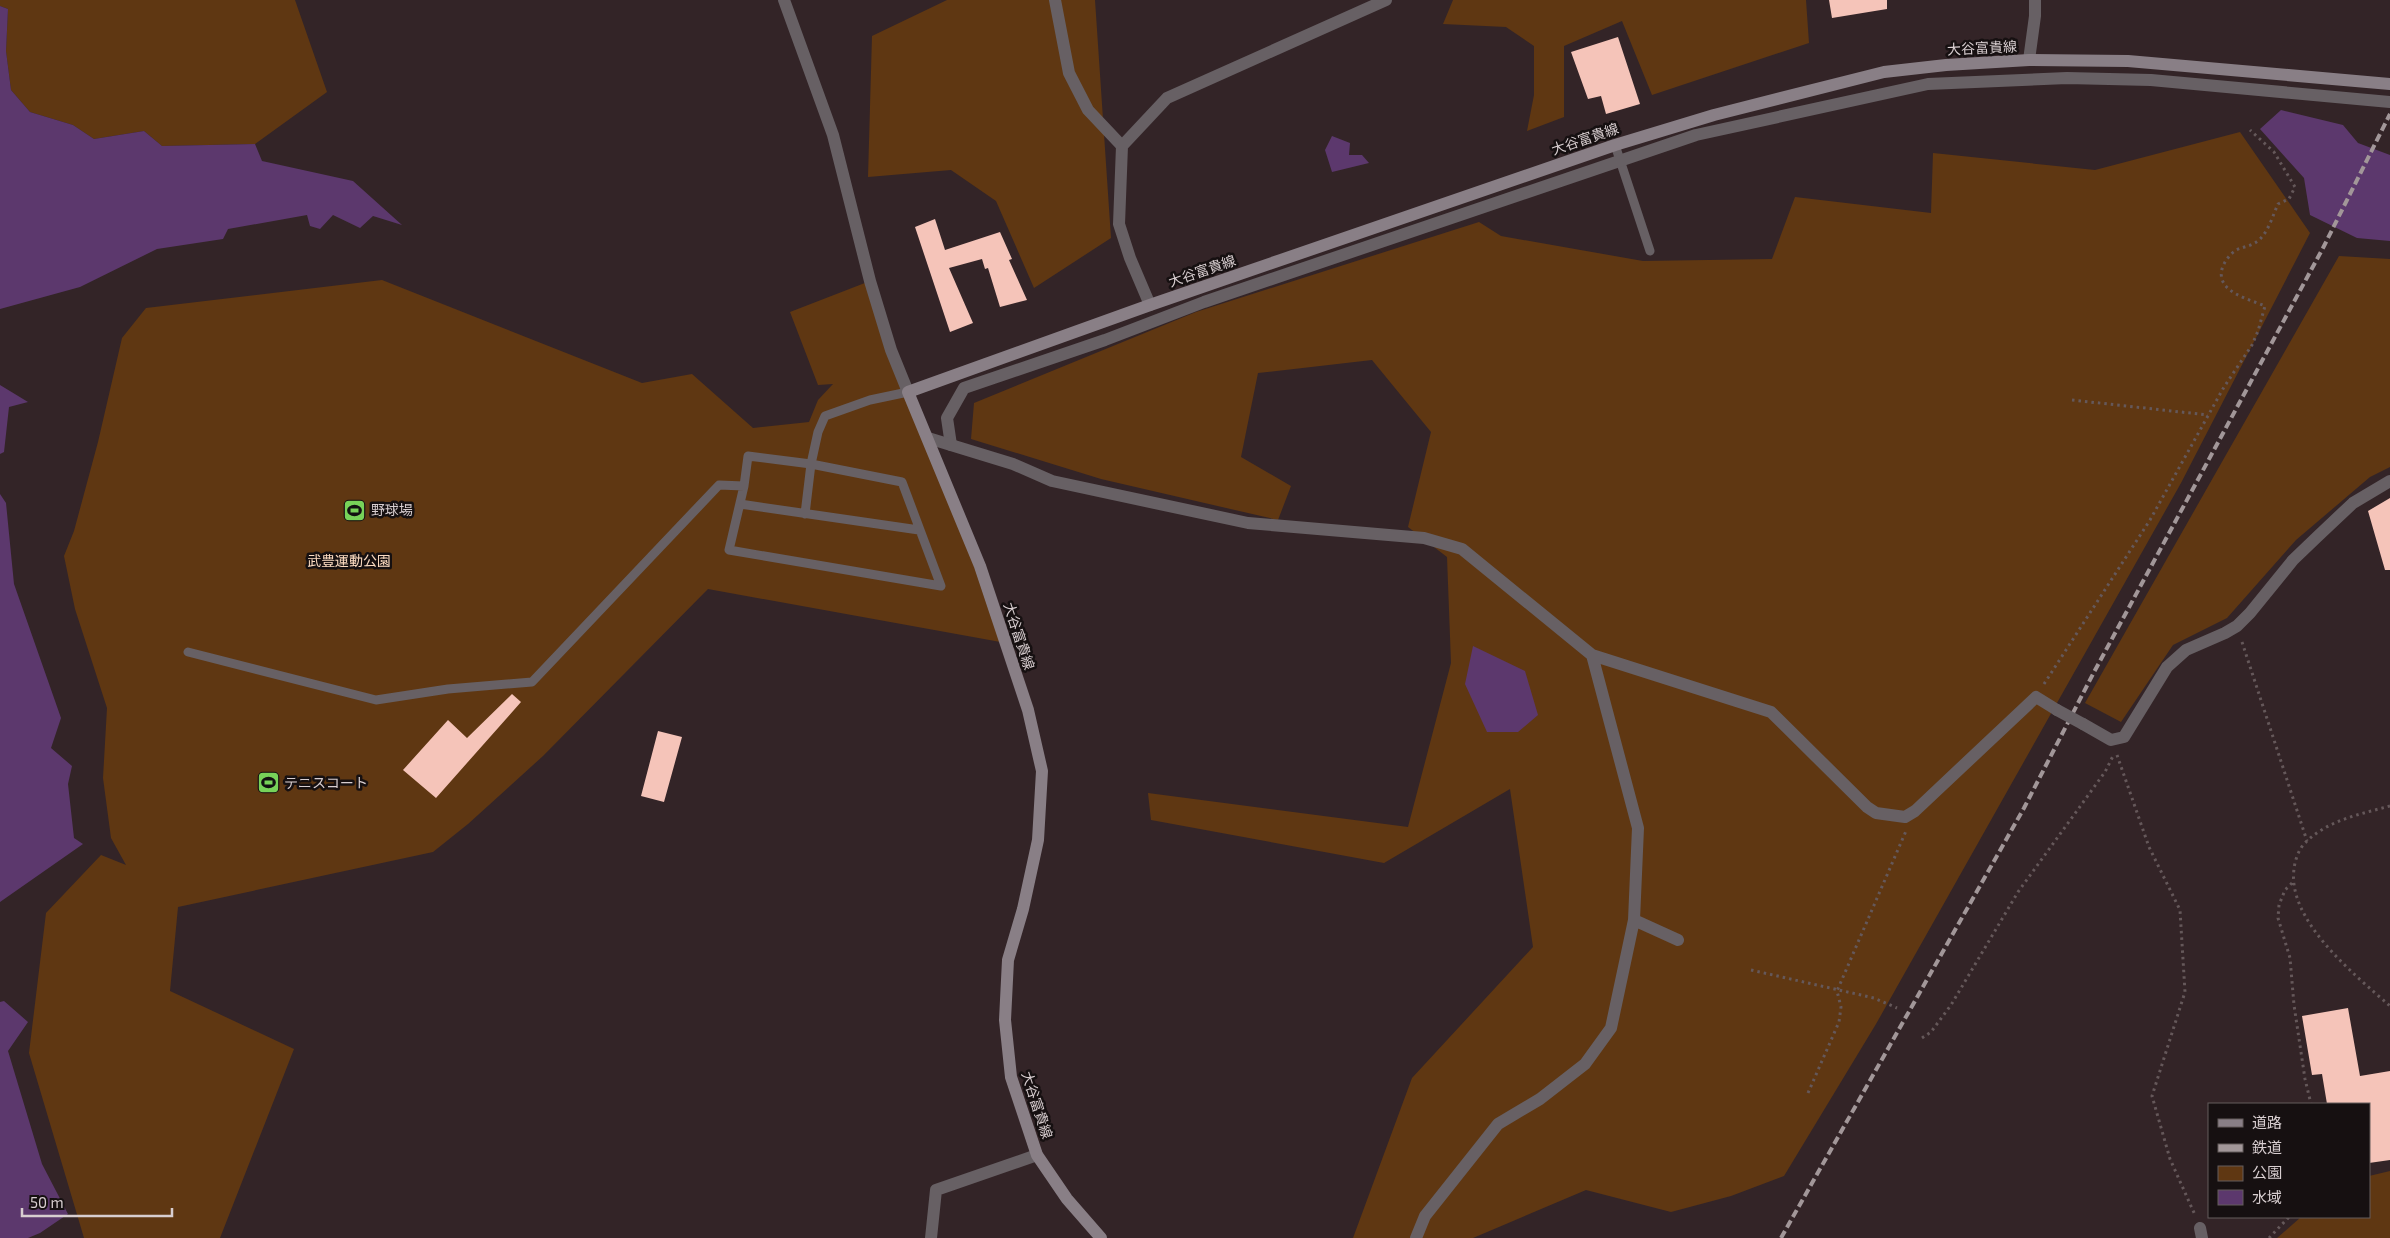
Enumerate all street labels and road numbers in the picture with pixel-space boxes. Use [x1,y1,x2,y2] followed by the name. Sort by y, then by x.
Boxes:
[1947,37,2017,58] street label: 大谷富貴線
[1549,119,1621,158] street label: 大谷富貴線
[1166,251,1238,290] street label: 大谷富貴線
[1001,600,1038,672] street label: 大谷富貴線
[1019,1069,1056,1141] street label: 大谷富貴線

